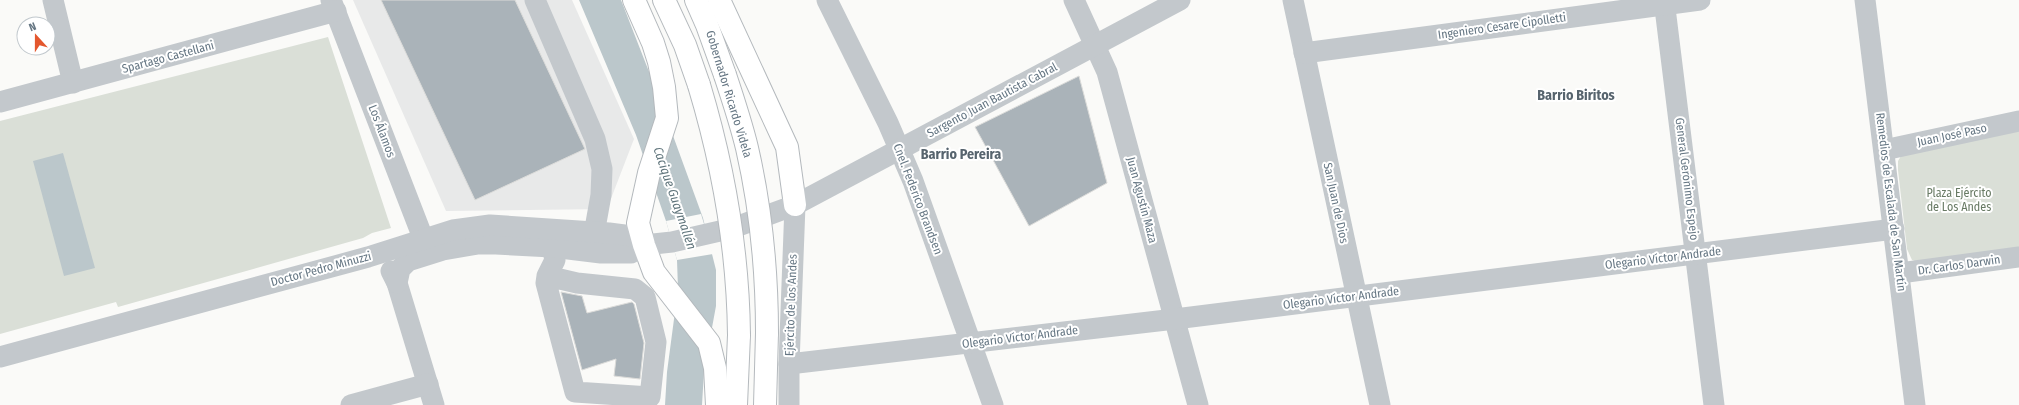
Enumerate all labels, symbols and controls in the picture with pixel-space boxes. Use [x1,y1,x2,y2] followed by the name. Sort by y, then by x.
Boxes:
[1437,10,1567,42] street label: Ingeniero Cesare Cipolletti
[16,16,56,56] north arrow
[27,20,38,34] text: N
[703,29,755,159] street label: Gobernador Ricardo Videla
[121,38,215,76] street label: Spartago Castellani
[925,60,1059,140] street label: Sargento Juan Bautista Cabral
[1537,87,1615,104] district label: Barrio Biritos
[366,102,399,159] street label: Los Álamos
[1873,112,1909,292] street label: Remedios de Escalada de San Martín
[1673,117,1701,241] street label: General Gerónimo Espejo
[1916,121,1988,149] street label: Juan José Paso
[890,142,946,256] street label: Cnel. Federico Brandsen
[650,145,700,251] water label: Cacique Guaymallén
[921,146,1001,163] district label: Barrio Pereira
[1124,155,1160,245] street label: Juan Agustín Maza
[1321,161,1351,245] street label: San Juan de Dios
[1926,186,1992,214] park label: Plaza Ejército de Los Andes
[1604,244,1722,272] street label: Olegario Víctor Andrade
[269,249,373,289] street label: Doctor Pedro Minuzzi
[1917,252,2001,278] street label: Dr. Carlos Darwin
[782,254,800,356] street label: Ejército de los Andes
[1282,284,1400,312] street label: Olegario Víctor Andrade
[961,323,1079,351] street label: Olegario Víctor Andrade

